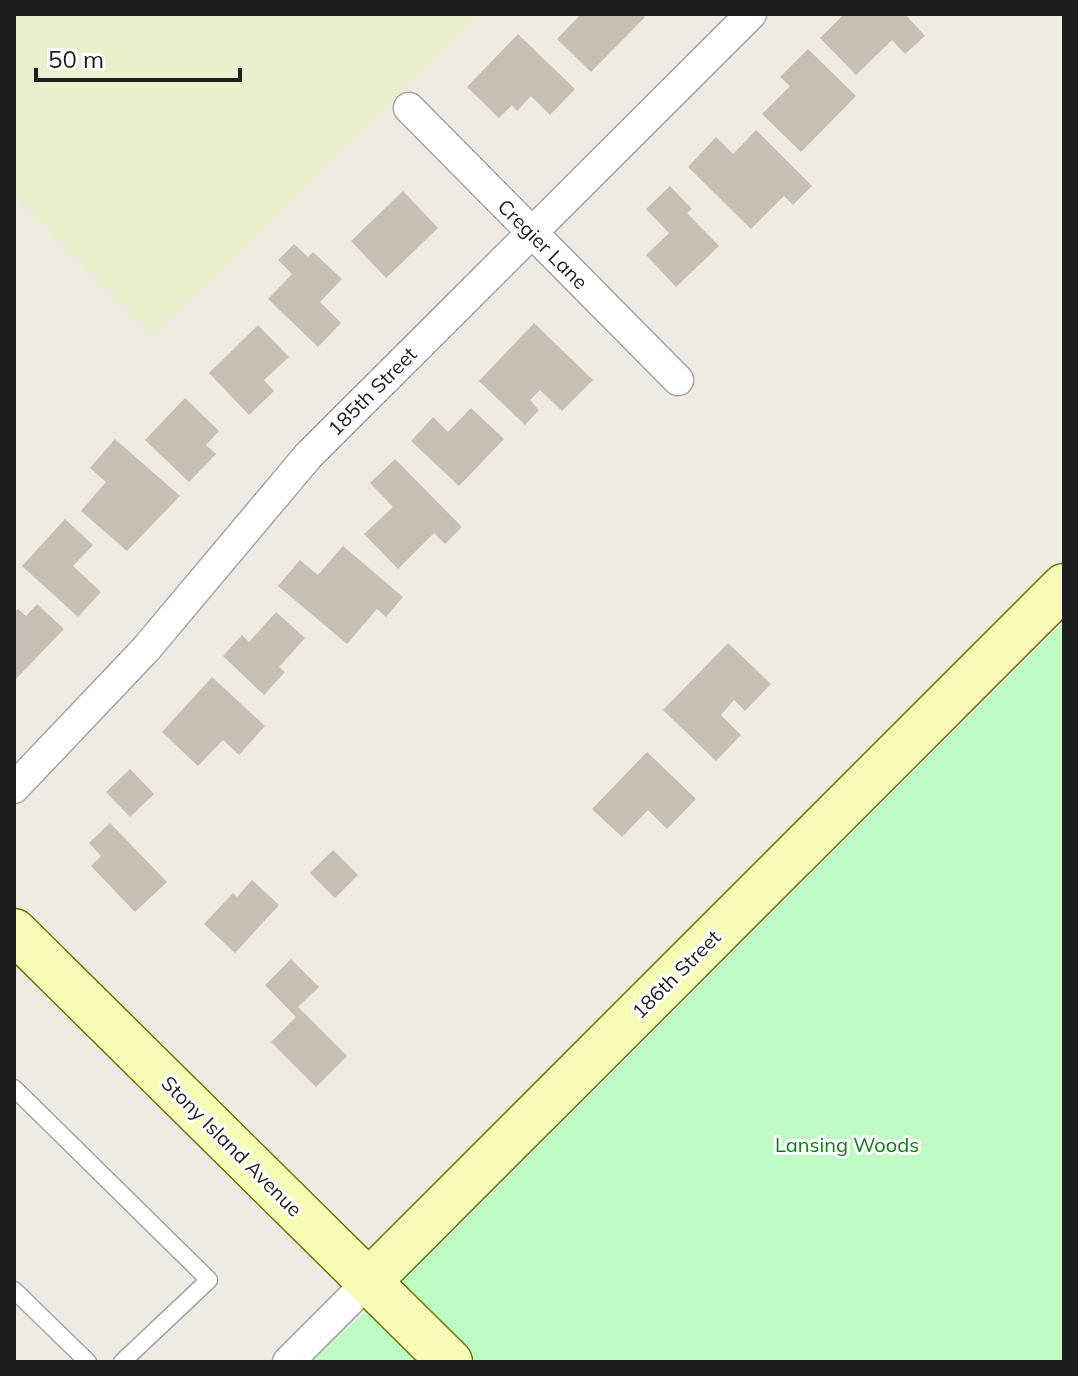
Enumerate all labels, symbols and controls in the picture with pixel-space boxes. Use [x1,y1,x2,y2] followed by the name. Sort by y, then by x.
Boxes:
[36,32,240,82] scale bar
[48,44,104,74] text: 50 m
[493,194,593,294] street label: Cregier Lane
[322,341,422,441] street label: 185th Street
[626,924,726,1024] street label: 186th Street
[156,1070,308,1222] street label: Stony Island Avenue
[775,1132,919,1157] park label: Lansing Woods

